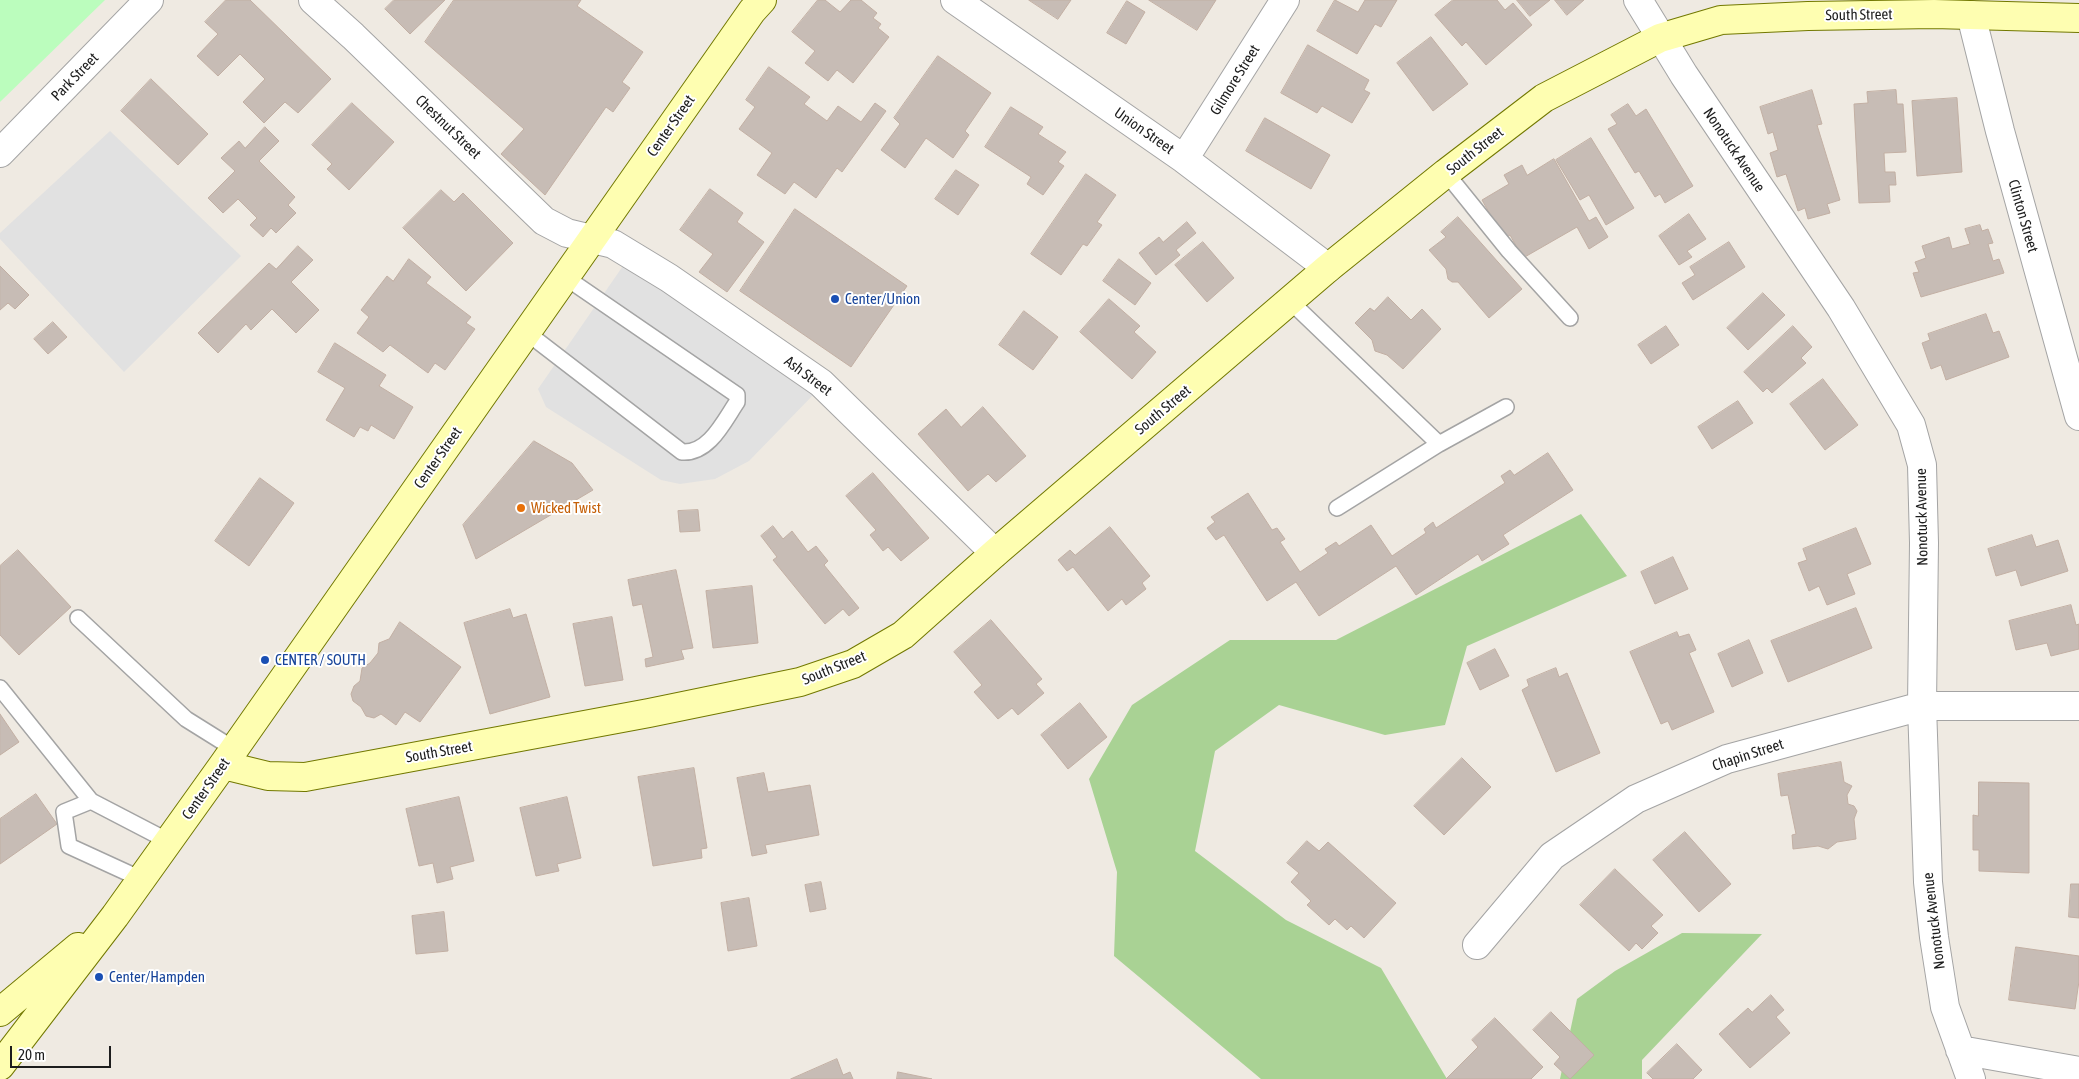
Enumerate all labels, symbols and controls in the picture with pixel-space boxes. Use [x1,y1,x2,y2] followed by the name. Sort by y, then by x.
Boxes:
[1825,5,1893,25] street label: South Street
[1206,42,1264,118] street label: Gilmore Street
[48,49,102,105] street label: Park Street
[411,91,485,163] street label: Chestnut Street
[643,92,699,160] street label: Center Street
[1111,104,1177,158] street label: Union Street
[1699,105,1769,195] street label: Nonotuck Avenue
[1443,123,1507,179] street label: South Street
[2004,178,2042,254] street label: Clinton Street
[845,290,920,308] place label: Center/Union
[829,293,841,305] marker: Center/Union
[781,352,835,400] street label: Ash Street
[1131,382,1195,438] street label: South Street
[410,424,466,492] street label: Center Street
[1912,468,1932,566] street label: Nonotuck Avenue
[531,499,601,517] place label: Wicked Twist
[515,502,527,514] marker: Wicked Twist
[799,647,869,689] street label: South Street
[275,651,366,669] place label: CENTER / SOUTH
[259,654,271,666] marker: CENTER / SOUTH
[1710,735,1786,775] street label: Chapin Street
[404,737,474,767] street label: South Street
[178,755,234,823] street label: Center Street
[1919,872,1949,970] street label: Nonotuck Avenue
[109,968,205,986] place label: Center/Hampden
[93,971,105,983] marker: Center/Hampden
[12,1036,114,1068] scale bar
[18,1046,45,1063] text: 20 m

